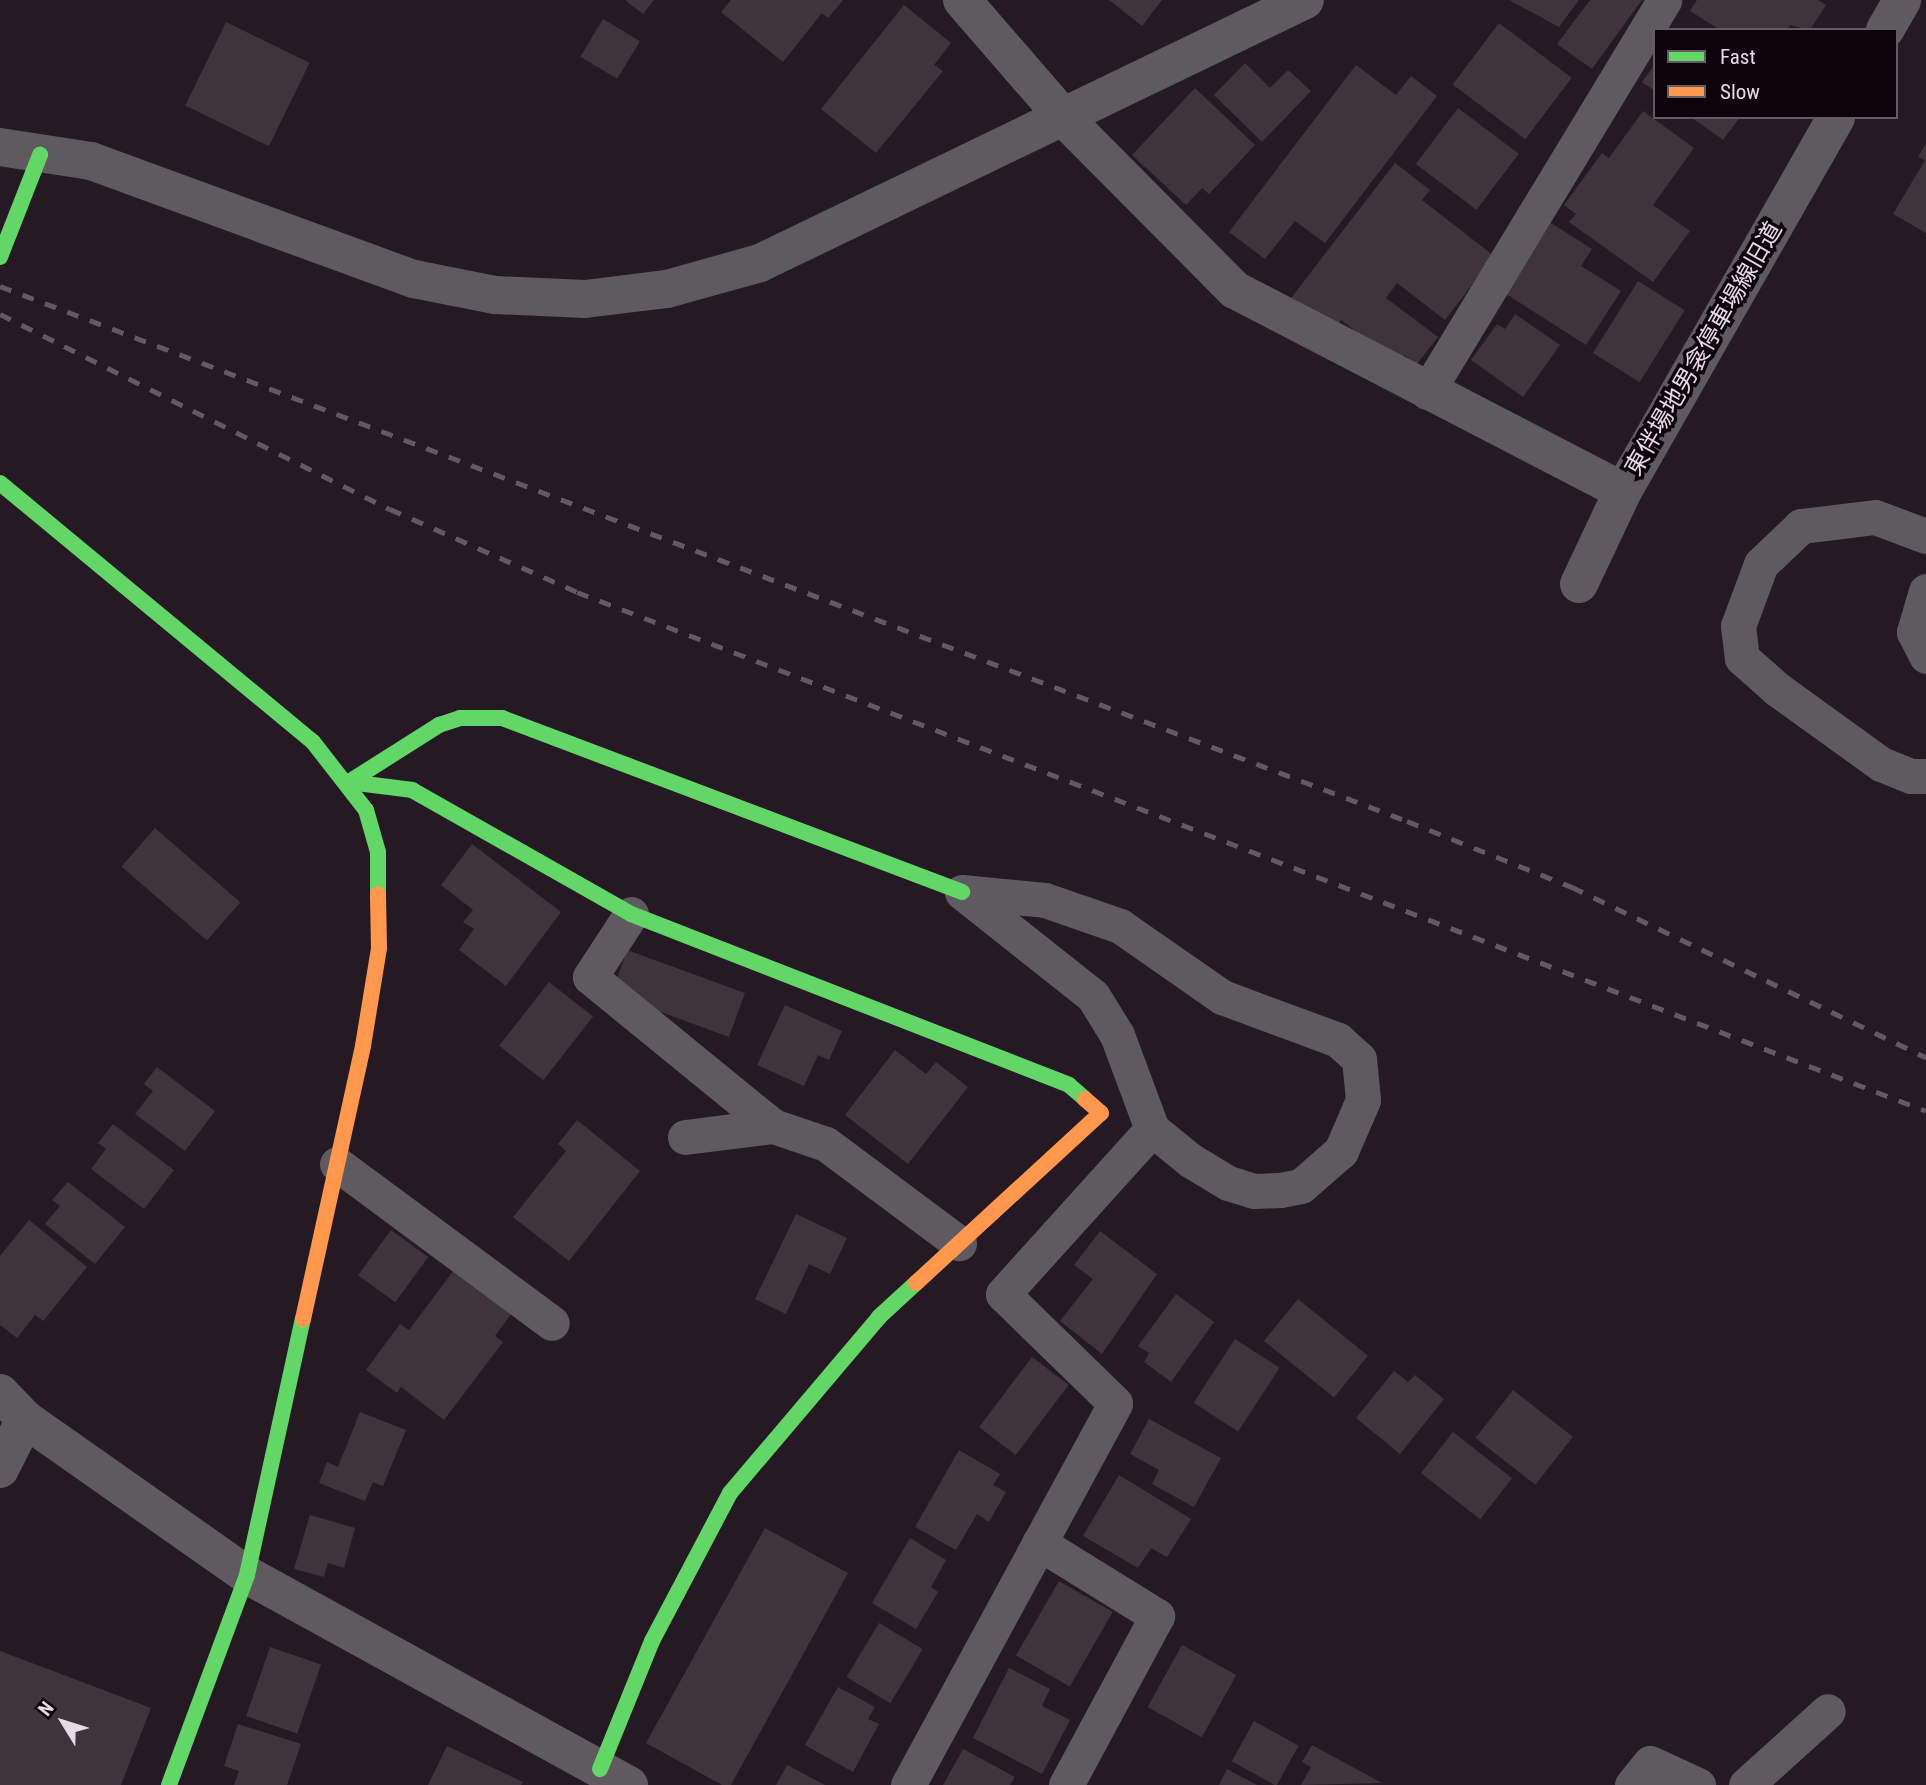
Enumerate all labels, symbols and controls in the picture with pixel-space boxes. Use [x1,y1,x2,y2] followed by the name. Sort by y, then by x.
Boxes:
[1653,28,1898,119] legend
[1720,45,1756,69] text: Fast
[1720,80,1760,104] text: Slow
[1620,217,1788,481] street label: 東伴場地男衾停車場線旧道
[28,1687,98,1757] north arrow
[33,1697,59,1720] text: N

